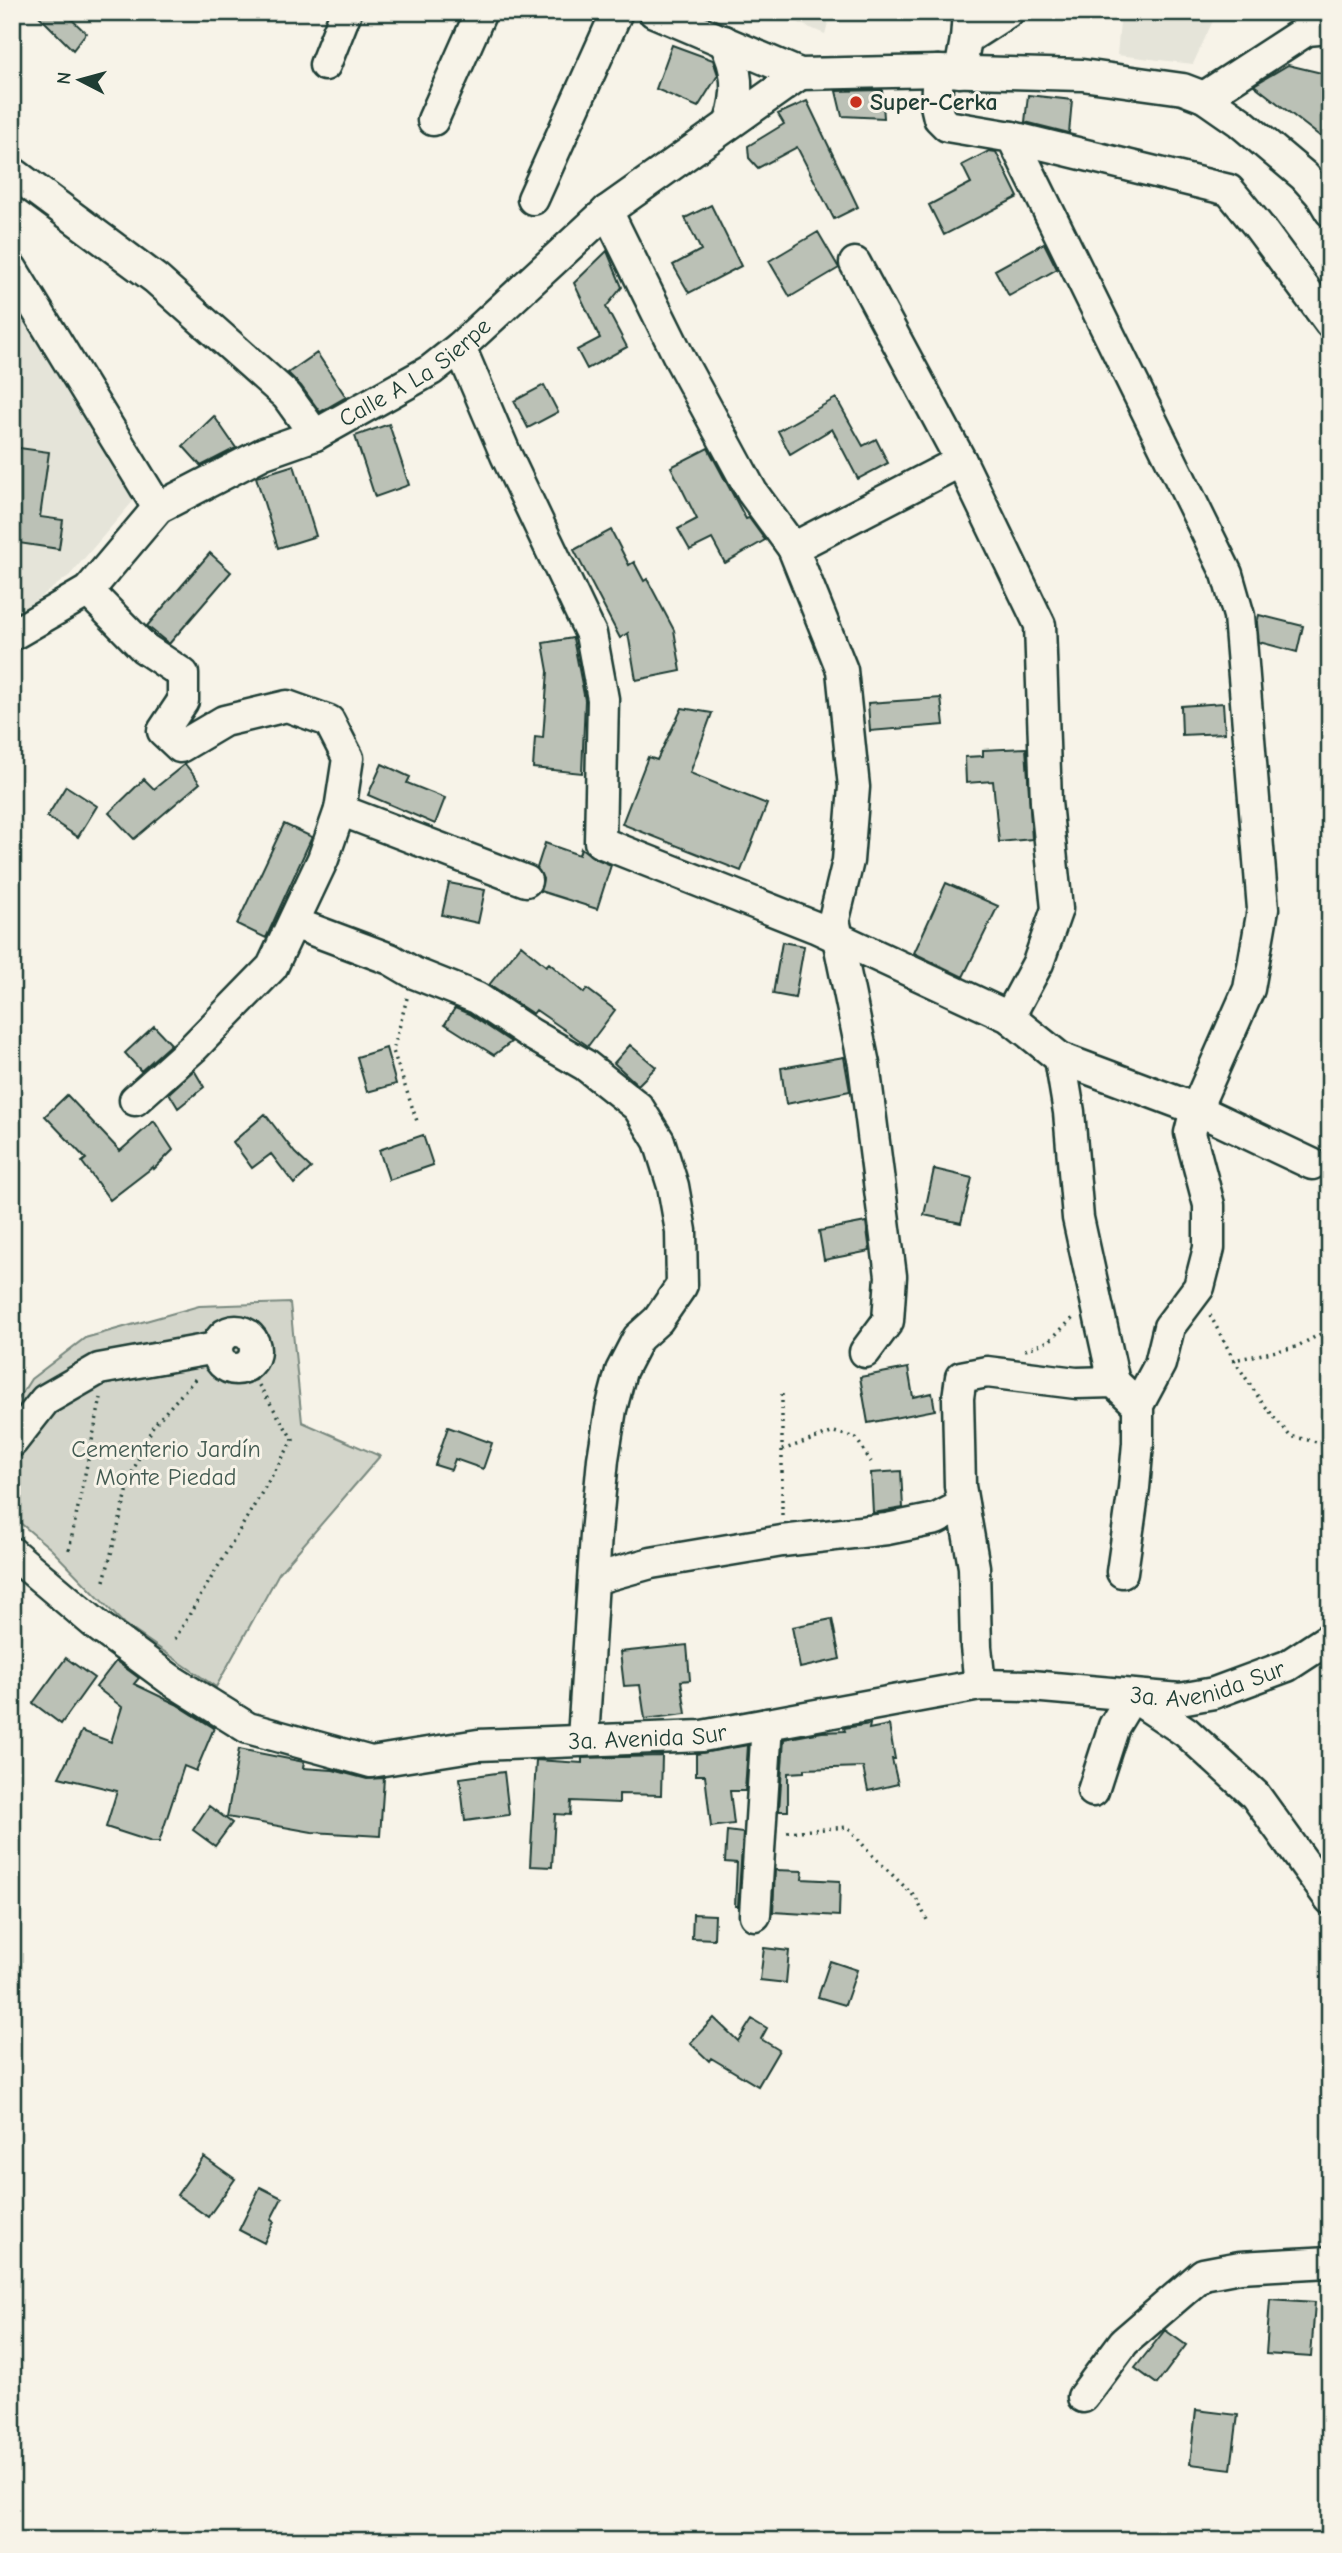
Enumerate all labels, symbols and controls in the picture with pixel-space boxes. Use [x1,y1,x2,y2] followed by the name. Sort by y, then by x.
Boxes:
[46,46,116,116] north arrow
[53,71,76,86] text: N
[870,88,998,116] place label: Super-Cerka
[848,94,864,110] marker: Super-Cerka
[334,312,496,433] street label: Calle A La Sierpe
[71,1435,261,1491] park label: Cementerio Jardín Monte Piedad
[1129,1654,1289,1713] street label: 3a. Avenida Sur
[568,1718,729,1755] street label: 3a. Avenida Sur

